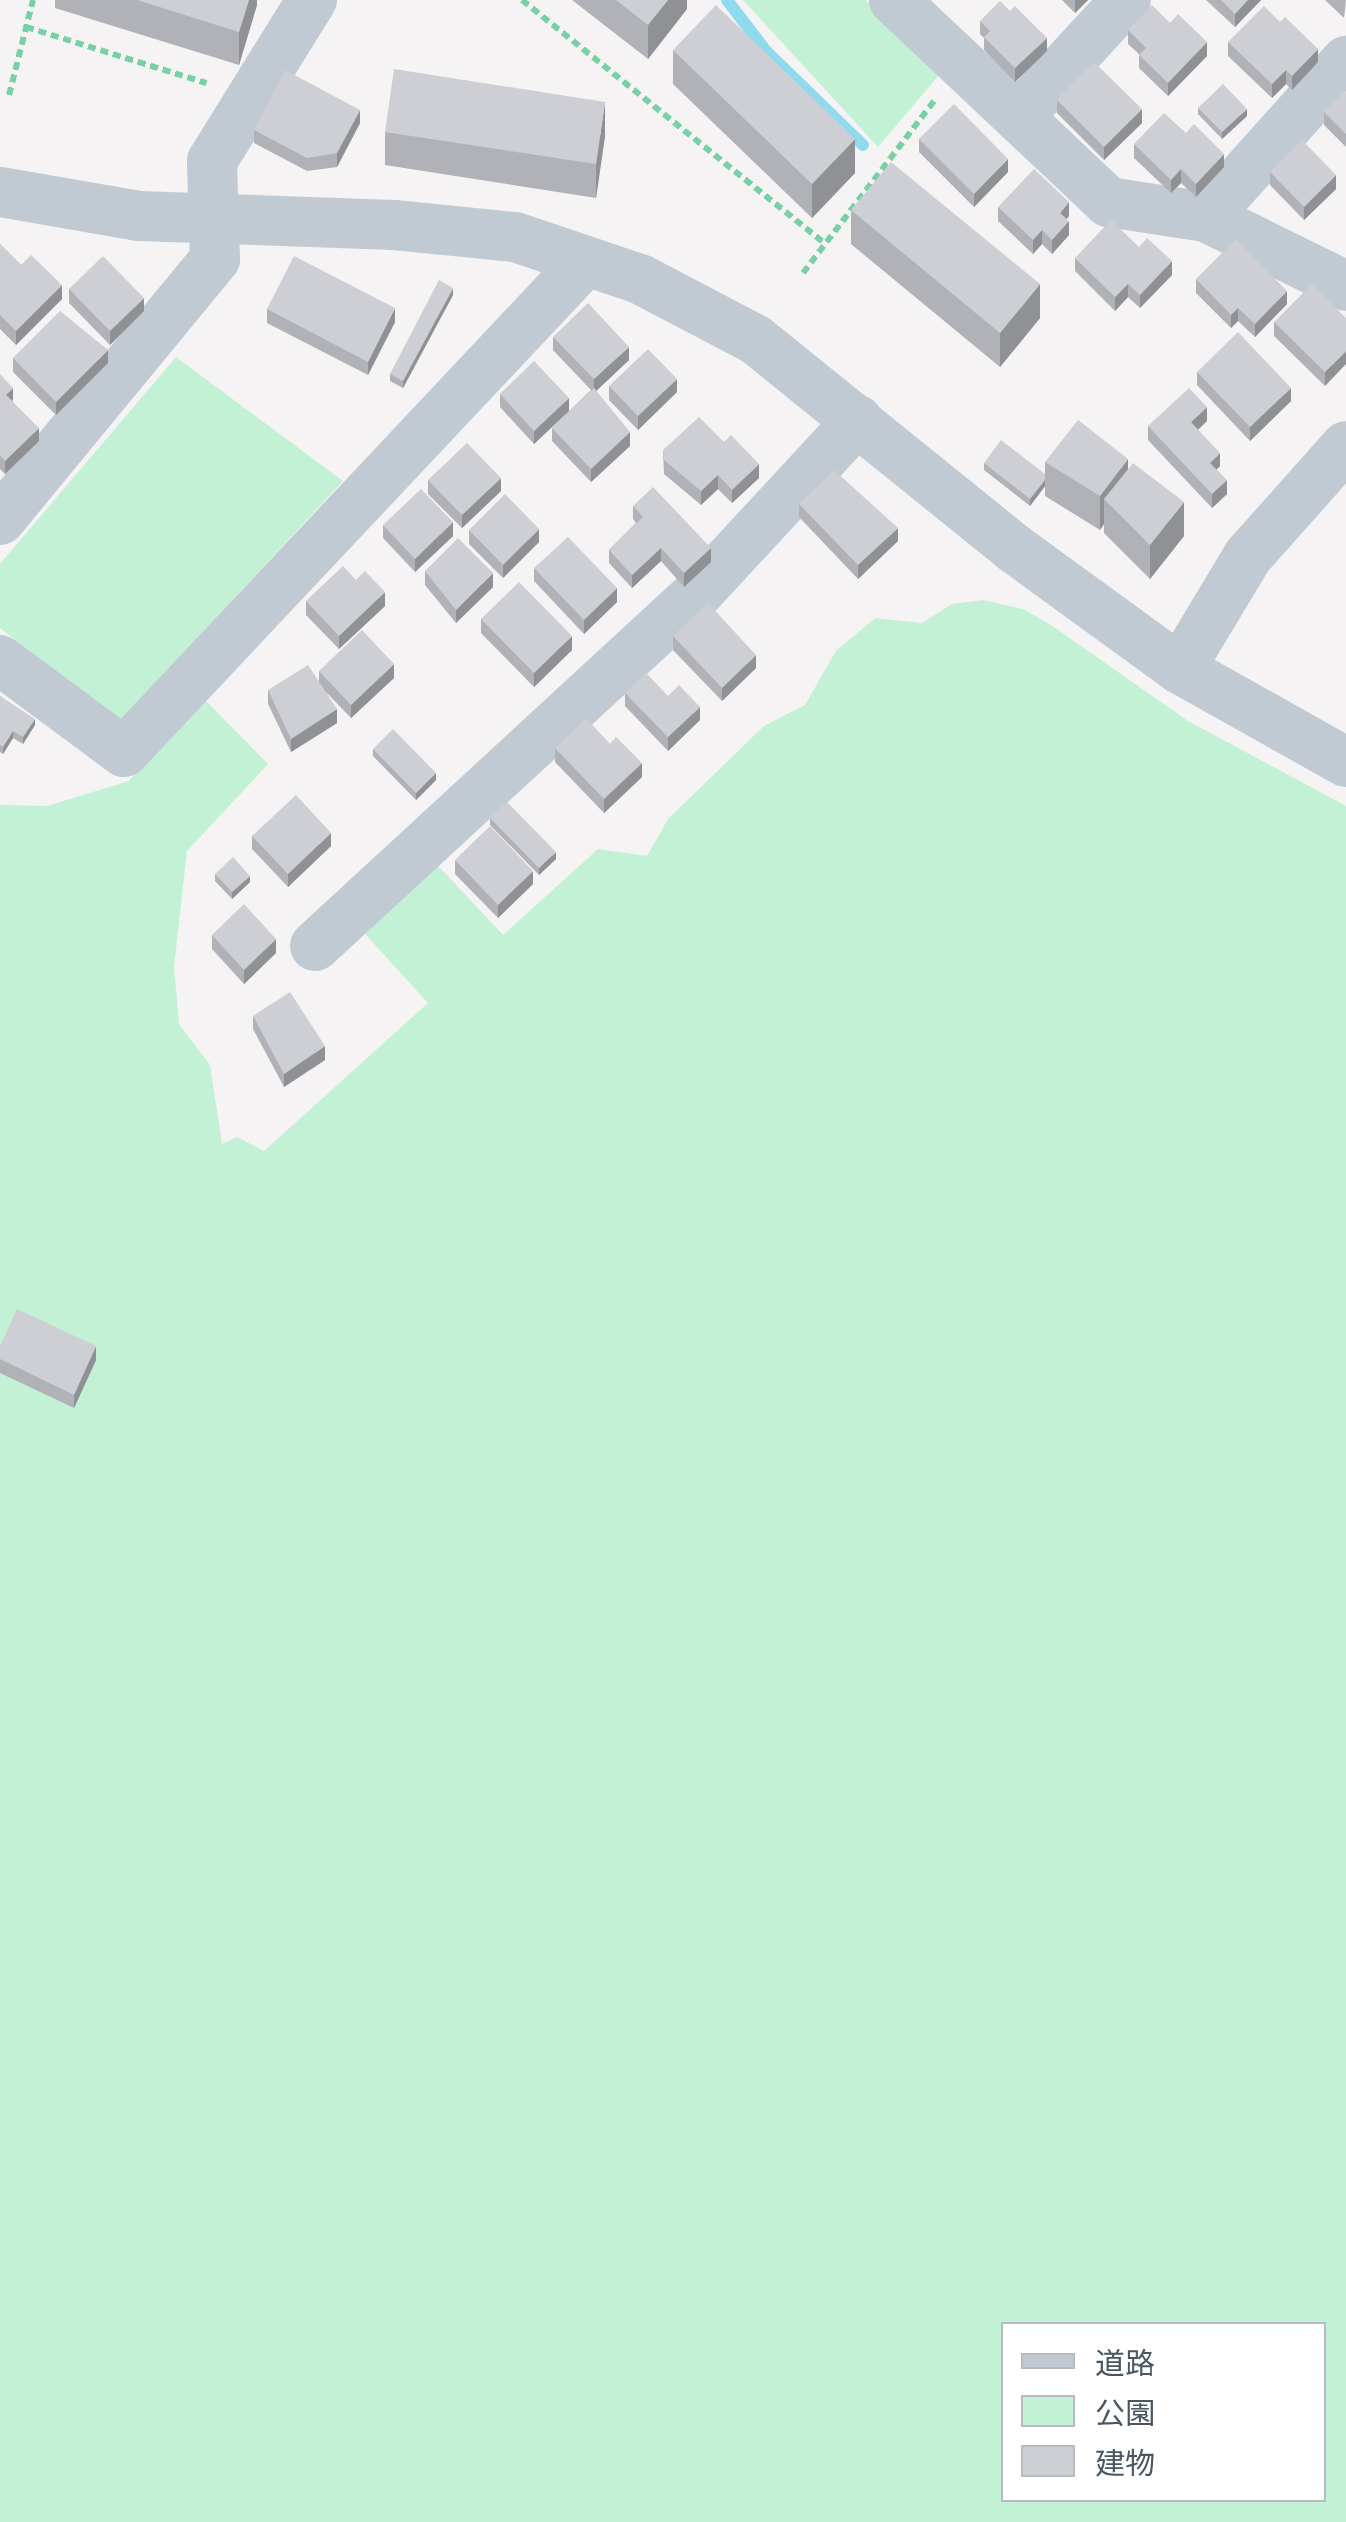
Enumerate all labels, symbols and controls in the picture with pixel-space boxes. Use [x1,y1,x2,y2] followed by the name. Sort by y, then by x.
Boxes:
[1001,2322,1326,2502] legend
[1095,2343,1155,2382] text: 道路
[1095,2393,1155,2432] text: 公園
[1095,2443,1155,2482] text: 建物

